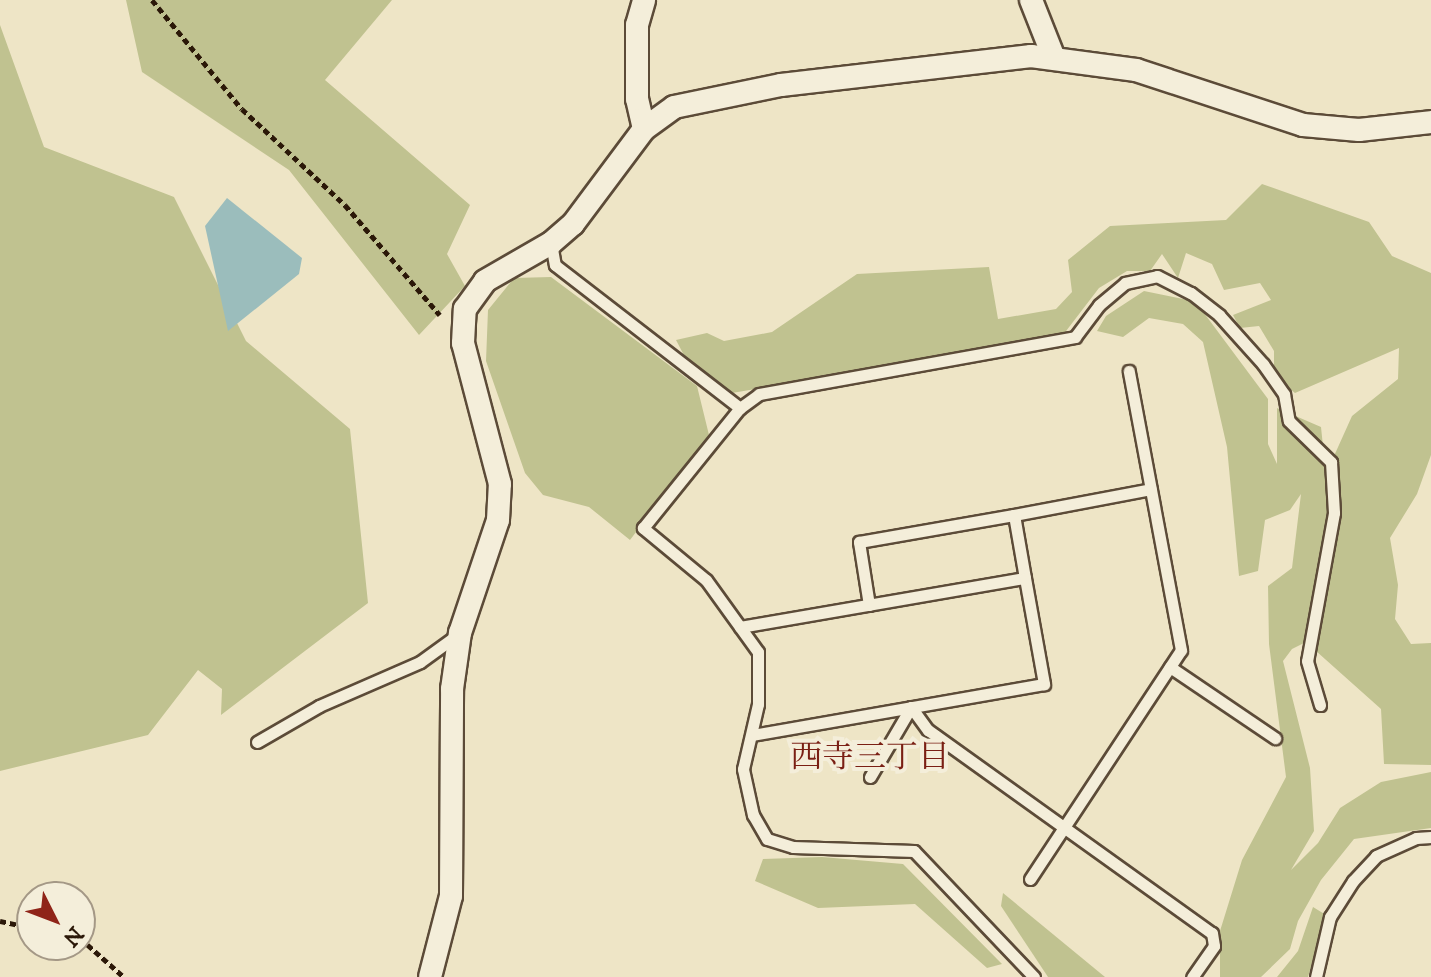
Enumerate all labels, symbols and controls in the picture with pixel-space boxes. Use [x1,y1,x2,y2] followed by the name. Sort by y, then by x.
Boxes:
[790,739,950,777] district label: 西寺三丁目
[16,881,96,961] north arrow
[57,920,89,952] text: N

